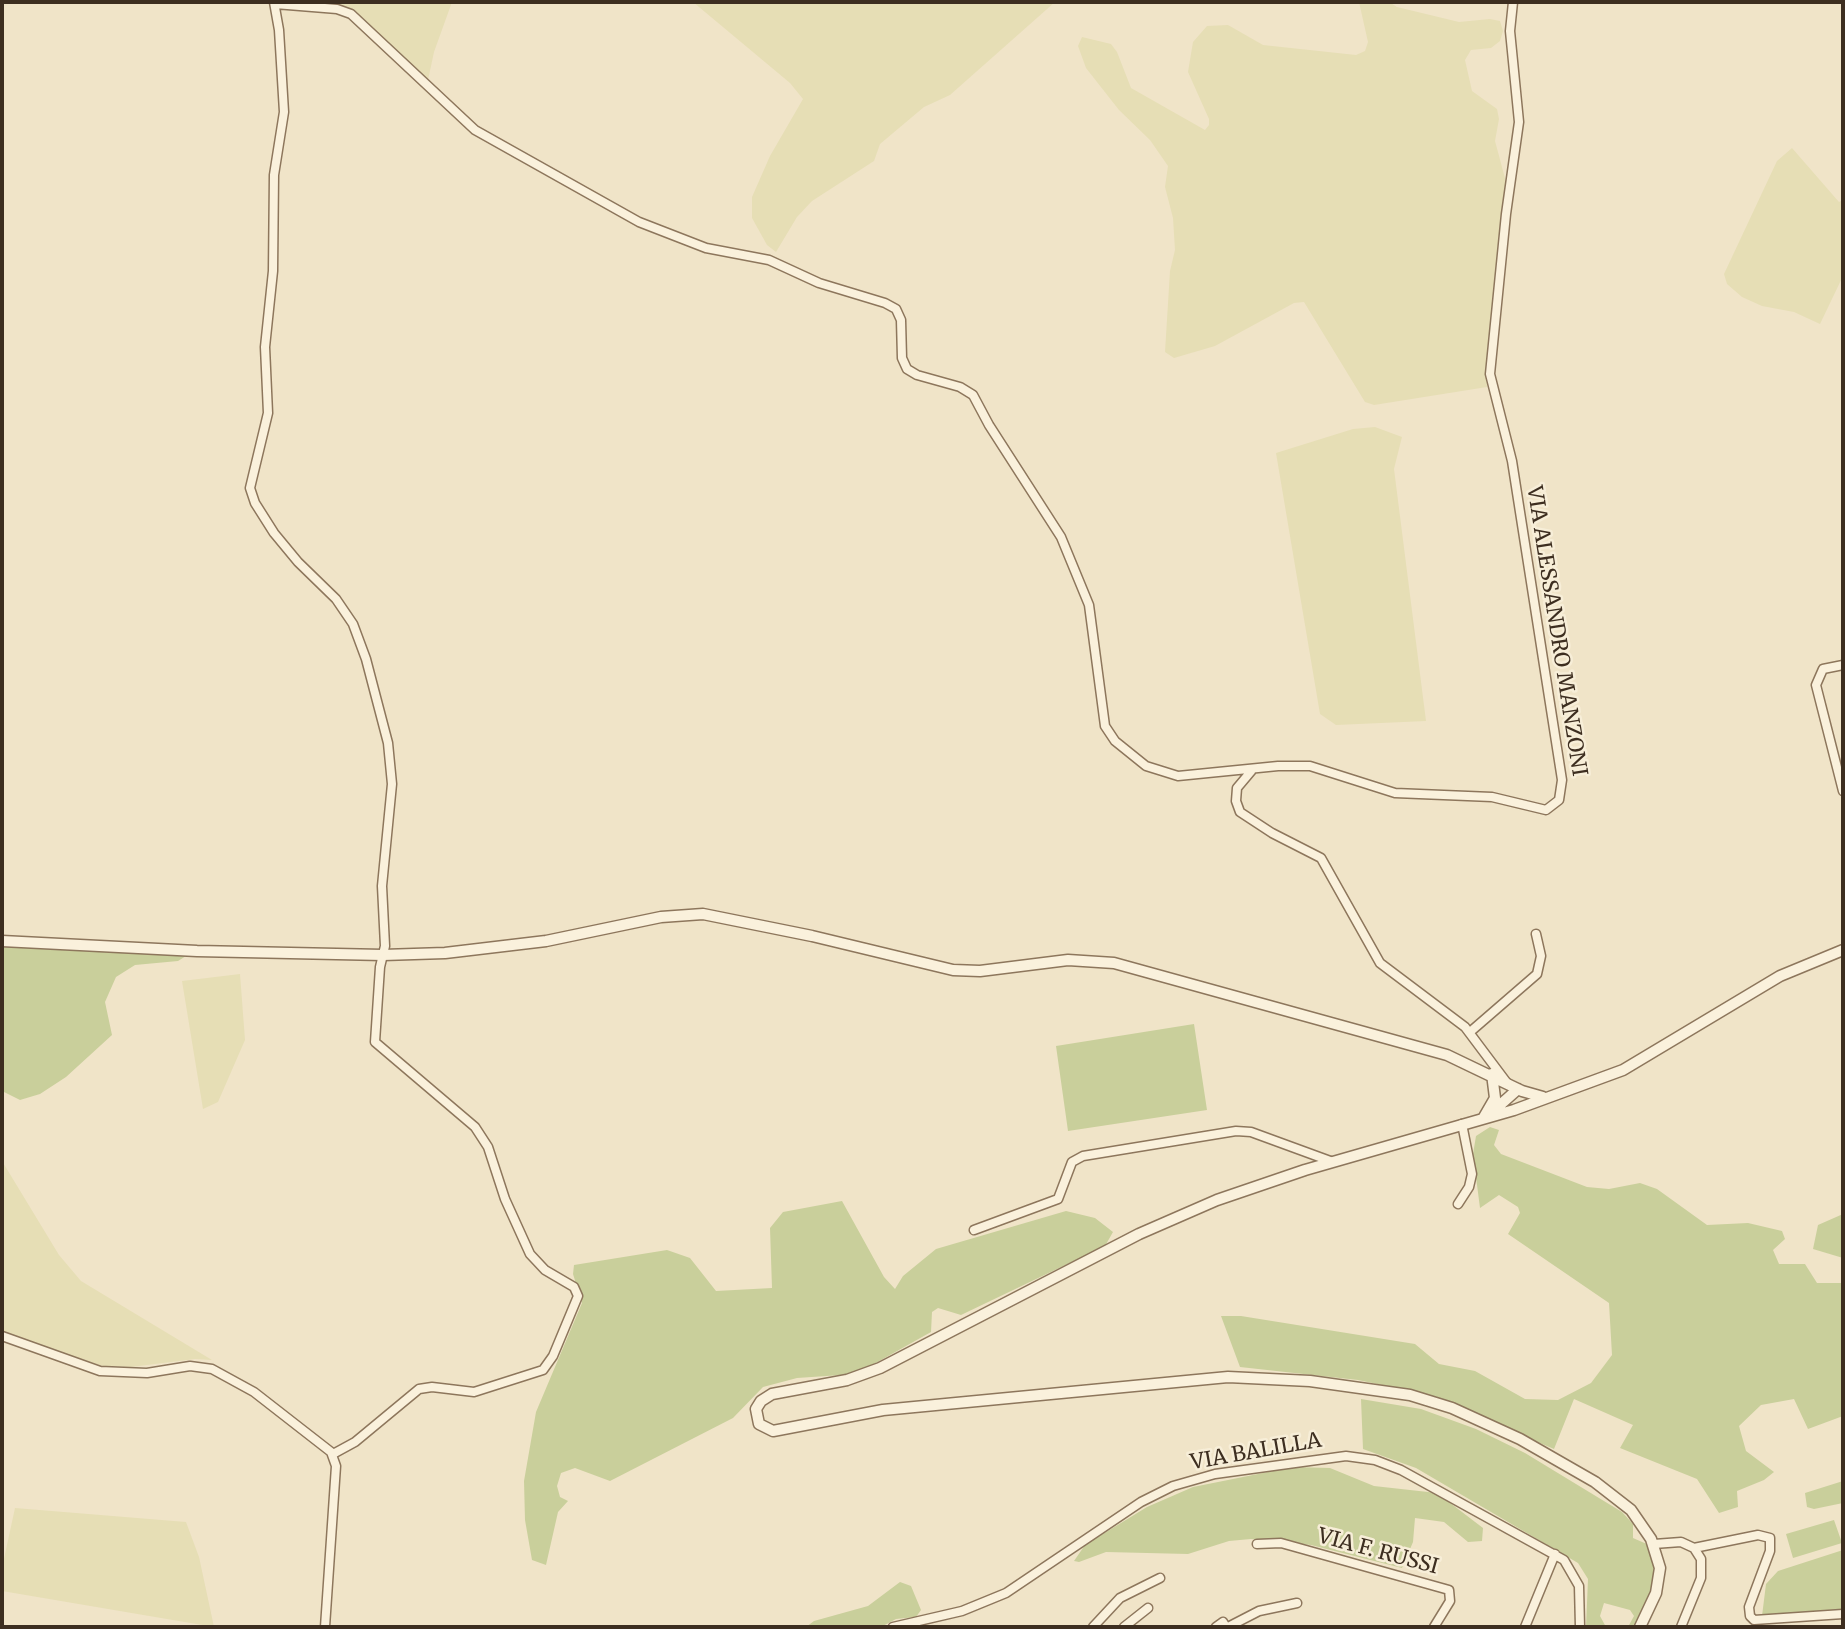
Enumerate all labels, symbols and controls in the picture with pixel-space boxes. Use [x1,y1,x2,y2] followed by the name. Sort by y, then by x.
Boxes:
[1521,484,1591,778] street label: VIA ALESSANDRO MANZONI
[1189,1428,1323,1476] street label: VIA BALILLA
[1315,1524,1441,1580] street label: VIA F. RUSSI

